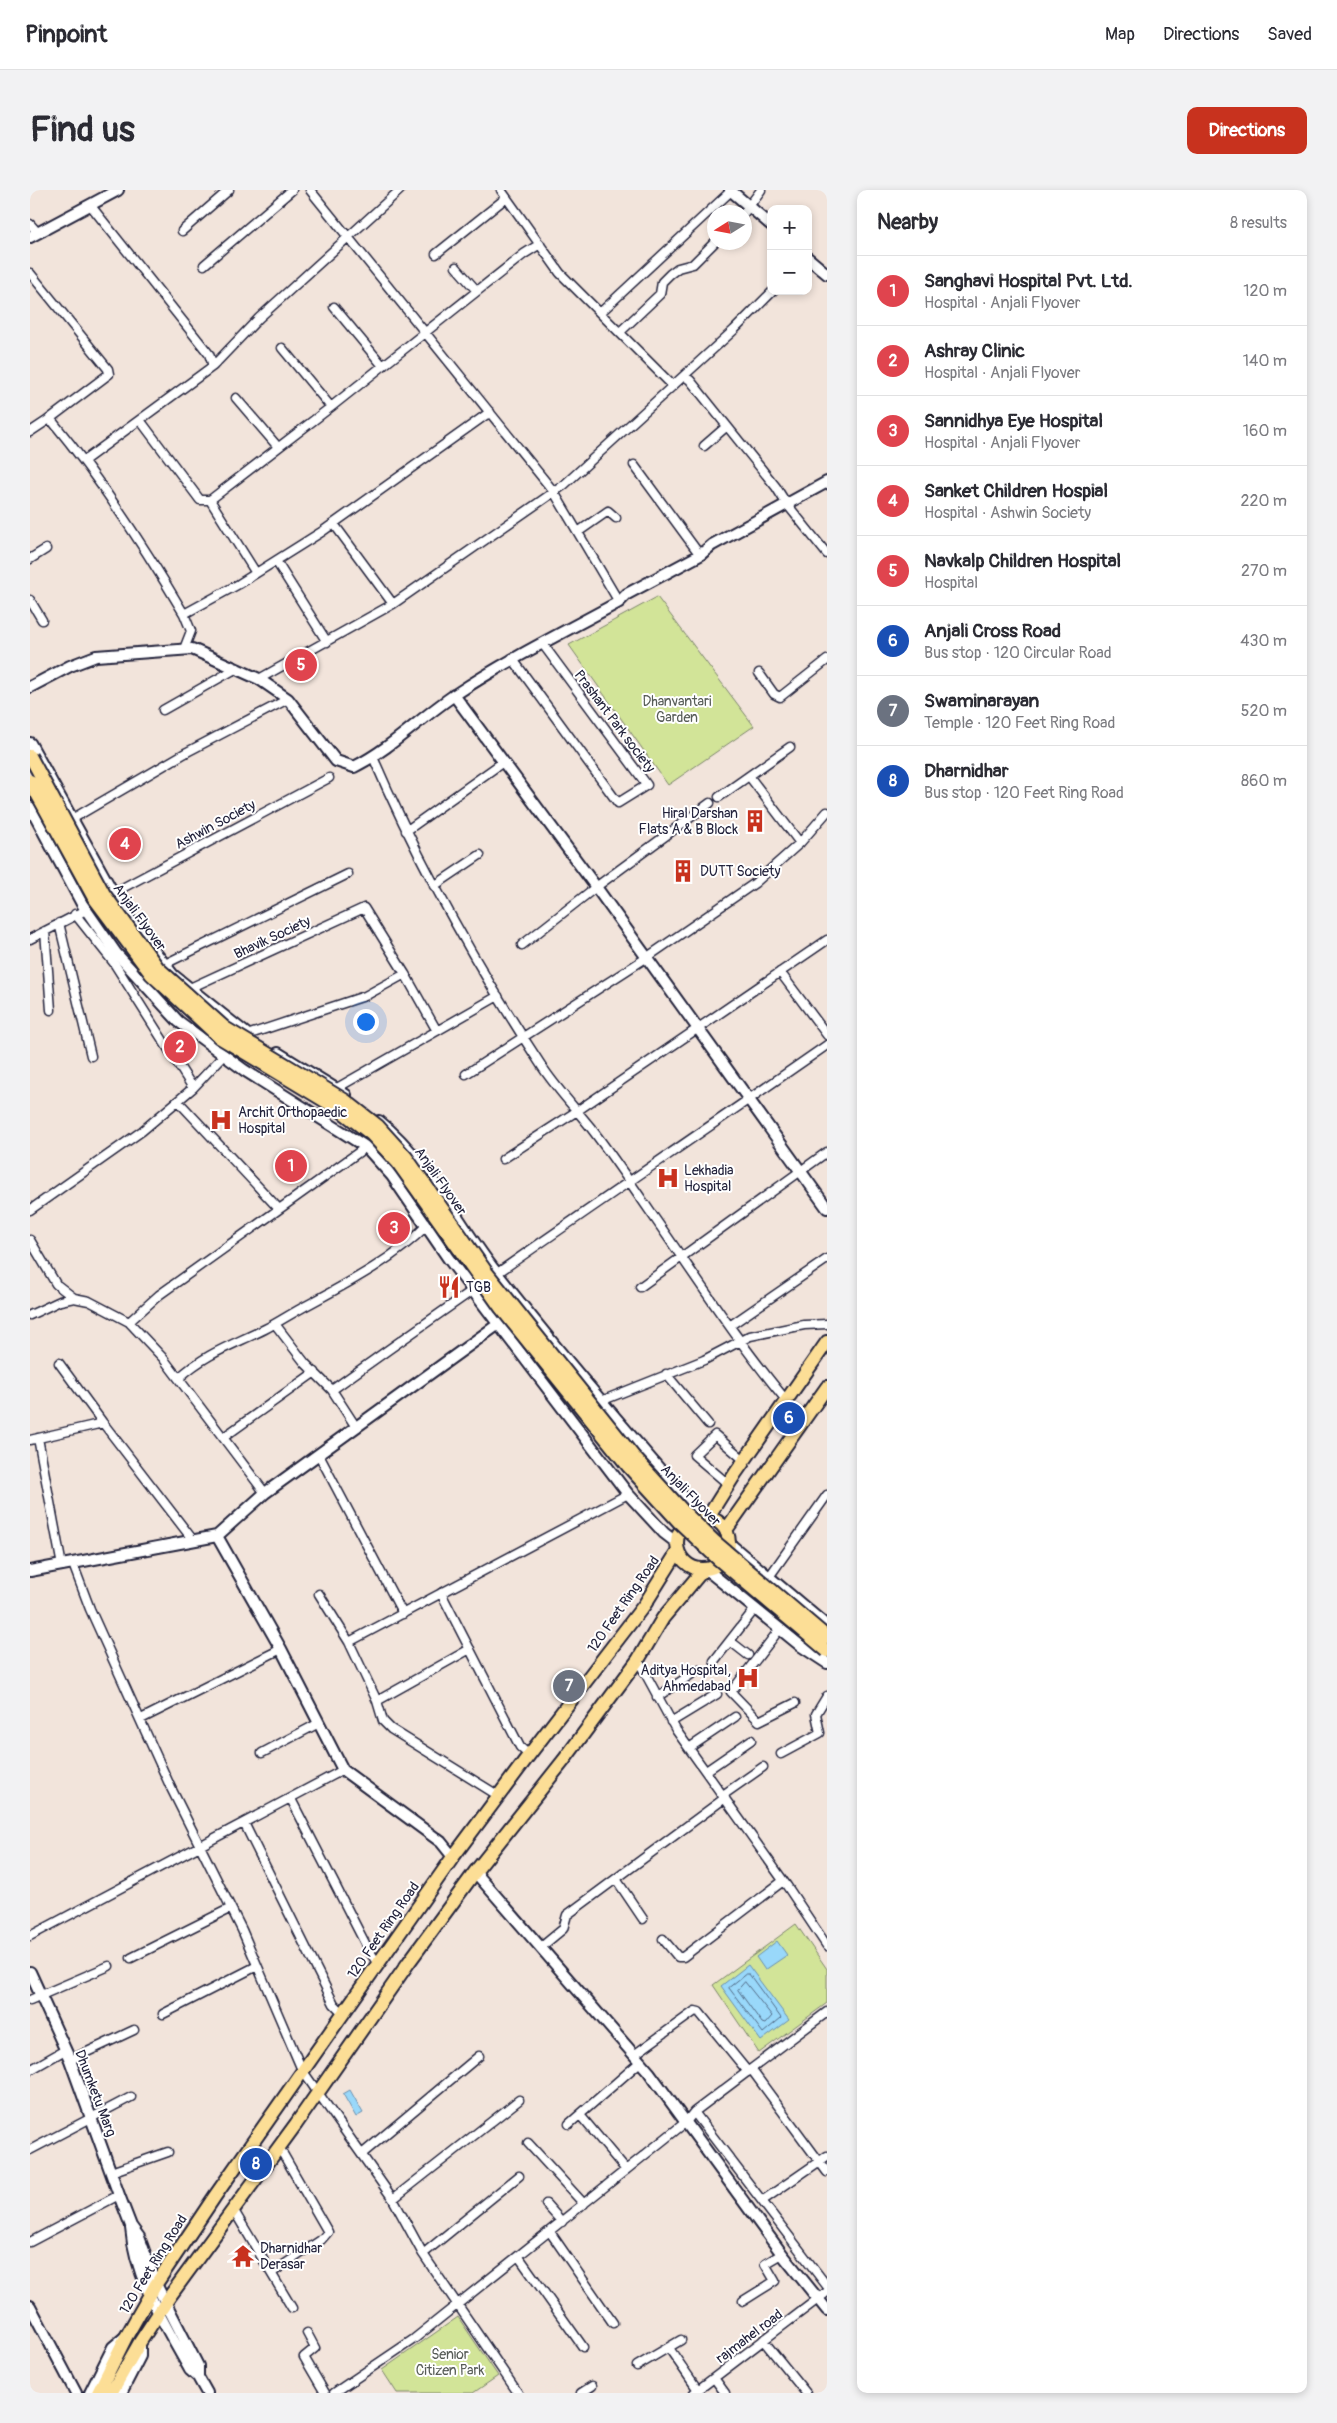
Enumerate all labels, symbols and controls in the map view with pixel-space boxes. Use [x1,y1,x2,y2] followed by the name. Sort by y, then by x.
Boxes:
[25,20,107,49] text: Pinpoint
[1105,23,1135,46] text: Map
[1163,23,1239,46] text: Directions
[1267,23,1312,46] text: Saved
[1187,107,1307,154] button: Directions
[30,108,135,152] text: Find us
[707,205,752,250] north arrow
[767,205,812,295] map controls
[767,205,812,250] button: +
[877,209,938,236] text: Nearby
[1230,213,1287,233] text: 8 results
[767,250,812,295] button: −
[924,269,1133,293] text: Sanghavi Hospital Pvt. Ltd.
[890,281,896,301] text: 1
[1243,281,1287,301] text: 120 m
[924,293,1080,313] text: Hospital · Anjali Flyover
[924,339,1025,363] text: Ashray Clinic
[889,351,897,371] text: 2
[1243,351,1287,371] text: 140 m
[924,363,1080,383] text: Hospital · Anjali Flyover
[924,409,1103,433] text: Sannidhya Eye Hospital
[889,421,897,441] text: 3
[1243,421,1287,441] text: 160 m
[924,433,1080,453] text: Hospital · Anjali Flyover
[924,479,1108,503] text: Sanket Children Hospial
[888,491,898,511] text: 4
[1241,491,1287,511] text: 220 m
[924,503,1091,523] text: Hospital · Ashwin Society
[924,549,1121,573] text: Navkalp Children Hospital
[889,561,897,581] text: 5
[1241,561,1287,581] text: 270 m
[924,573,978,593] text: Hospital
[924,619,1061,643] text: Anjali Cross Road
[888,631,898,651] text: 6
[1240,631,1287,651] text: 430 m
[924,643,1112,663] text: Bus stop · 120 Circular Road
[285,646,317,684] pin: 5
[571,667,659,776] street label: Prashant Park society
[924,689,1039,713] text: Swaminarayan
[642,693,712,726] park label: Dhanvantari Garden
[889,701,897,721] text: 7
[1241,701,1287,721] text: 520 m
[924,713,1115,733] text: Temple · 120 Feet Ring Road
[924,759,1008,783] text: Dharnidhar
[889,771,897,791] text: 8
[1241,771,1287,791] text: 860 m
[924,783,1124,803] text: Bus stop · 120 Feet Ring Road
[172,796,258,853] street label: Ashwin Society
[639,805,738,838] place label: Hiral Darshan Flats A & B Block
[742,808,768,834] building icon: Hiral Darshan Flats A & B Block
[109,825,141,863] pin: 4
[670,858,696,884] building icon: DUTT Society
[700,863,780,880] place label: DUTT Society
[109,880,170,954] street label: Anjali Flyover
[231,912,313,963] street label: Bhavik Society
[353,1009,379,1035] your location
[164,1028,196,1066] pin: 2
[238,1104,347,1137] place label: Archit Orthopaedic Hospital
[208,1107,234,1133] hospital icon: Archit Orthopaedic Hospital
[411,1144,470,1219] street label: Anjali Flyover
[275,1147,307,1185] pin: 1
[684,1162,734,1195] place label: Lekhadia Hospital
[655,1165,681,1191] hospital icon: Lekhadia Hospital
[378,1209,410,1247] pin: 3
[436,1274,462,1300] restaurant icon: TGB
[466,1279,491,1296] place label: TGB
[773,1399,805,1437] pin: 6
[657,1461,724,1530] street label: Anjali Flyover
[584,1553,663,1656] street label: 120 Feet Ring Road
[641,1662,731,1695] place label: Aditya Hospital, Ahmedabad
[735,1665,761,1691] hospital icon: Aditya Hospital, Ahmedabad
[553,1667,585,1705] pin: 7
[344,1879,423,1982] street label: 120 Feet Ring Road
[71,2047,120,2139] street label: Dhumketu Marg
[240,2145,272,2183] pin: 8
[116,2211,191,2317] street label: 120 Feet Ring Road
[260,2240,322,2273] place label: Dharnidhar Derasar
[230,2243,256,2269] temple icon: Dharnidhar Derasar
[713,2306,786,2367] street label: rajmahel road
[416,2346,484,2379] park label: Senior Citizen Park

